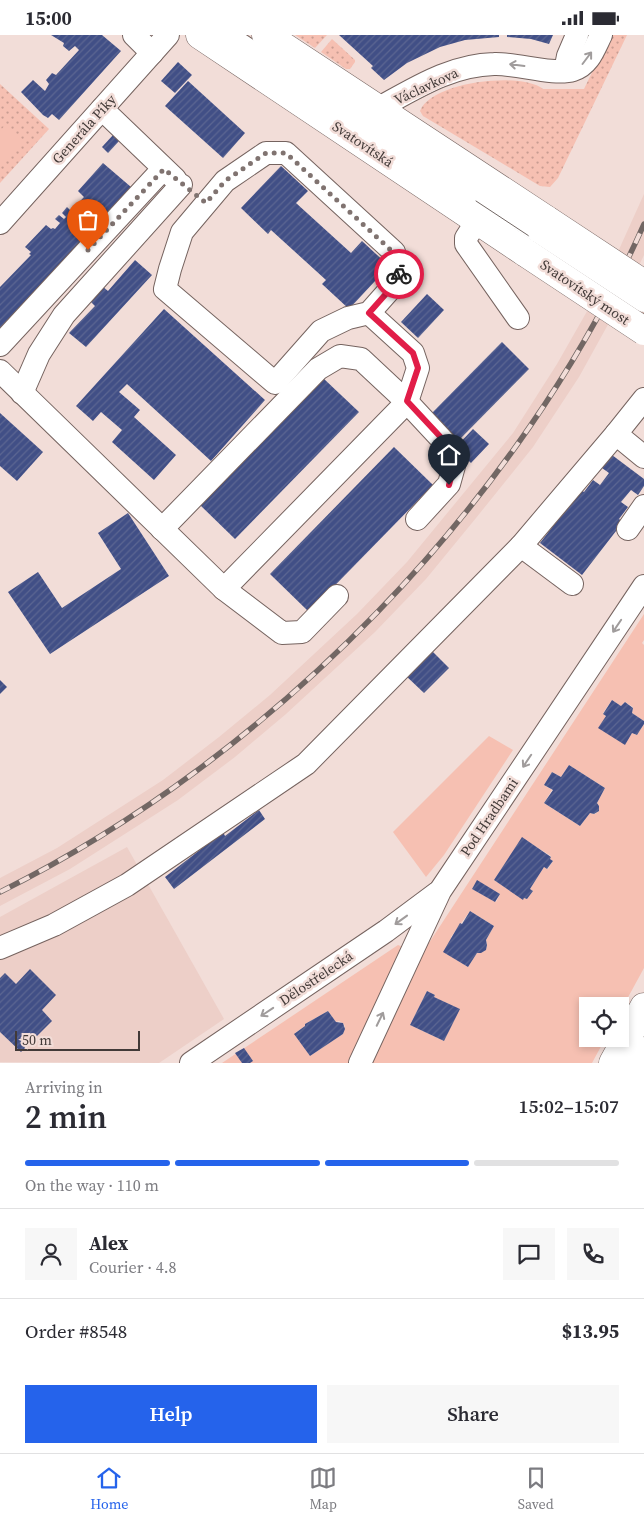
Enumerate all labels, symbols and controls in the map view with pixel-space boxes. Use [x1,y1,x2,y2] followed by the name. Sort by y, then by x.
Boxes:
[25,5,72,31] text: 15:00
[582,52,593,65] one-way arrow
[509,60,525,70] one-way arrow
[391,62,462,110] street label: Václavkova
[47,89,121,168] street label: Generála Píky
[329,116,398,172] street label: Svatovítská
[67,199,109,250] pin
[74,206,102,234] icon: bag
[374,249,424,299] courier
[536,255,634,330] street label: Svatovítský most
[385,260,413,288] icon: bike
[428,434,470,485] pin
[435,441,463,469] icon: home
[612,619,622,633] one-way arrow
[522,754,532,768] one-way arrow
[455,774,523,860] street label: Pod Hradbami
[394,915,408,925] one-way arrow
[275,945,358,1010] street label: Dělostřelecká
[579,997,629,1047] map controls
[579,997,629,1047] button: locate
[260,1007,274,1017] one-way arrow
[375,1011,385,1026] one-way arrow
[15,1028,140,1051] scale bar
[22,1030,52,1050] text: 50 m
[25,1076,103,1098] text: Arriving in
[519,1093,619,1119] text: 15:02–15:07
[25,1095,107,1139] text: 2 min
[25,1174,159,1196] text: On the way · 110 m
[25,1228,77,1280] button: person
[503,1228,555,1280] button: chat
[567,1228,619,1280] button: phone
[89,1230,128,1256] text: Alex
[89,1256,177,1278] text: Courier · 4.8
[25,1318,127,1344] text: Order #8548
[562,1318,619,1344] text: $13.95
[25,1385,317,1443] button: Help
[327,1385,619,1443] button: Share
[90,1464,129,1514] tab: Home
[309,1464,337,1514] tab: Map
[518,1464,554,1514] tab: Saved

